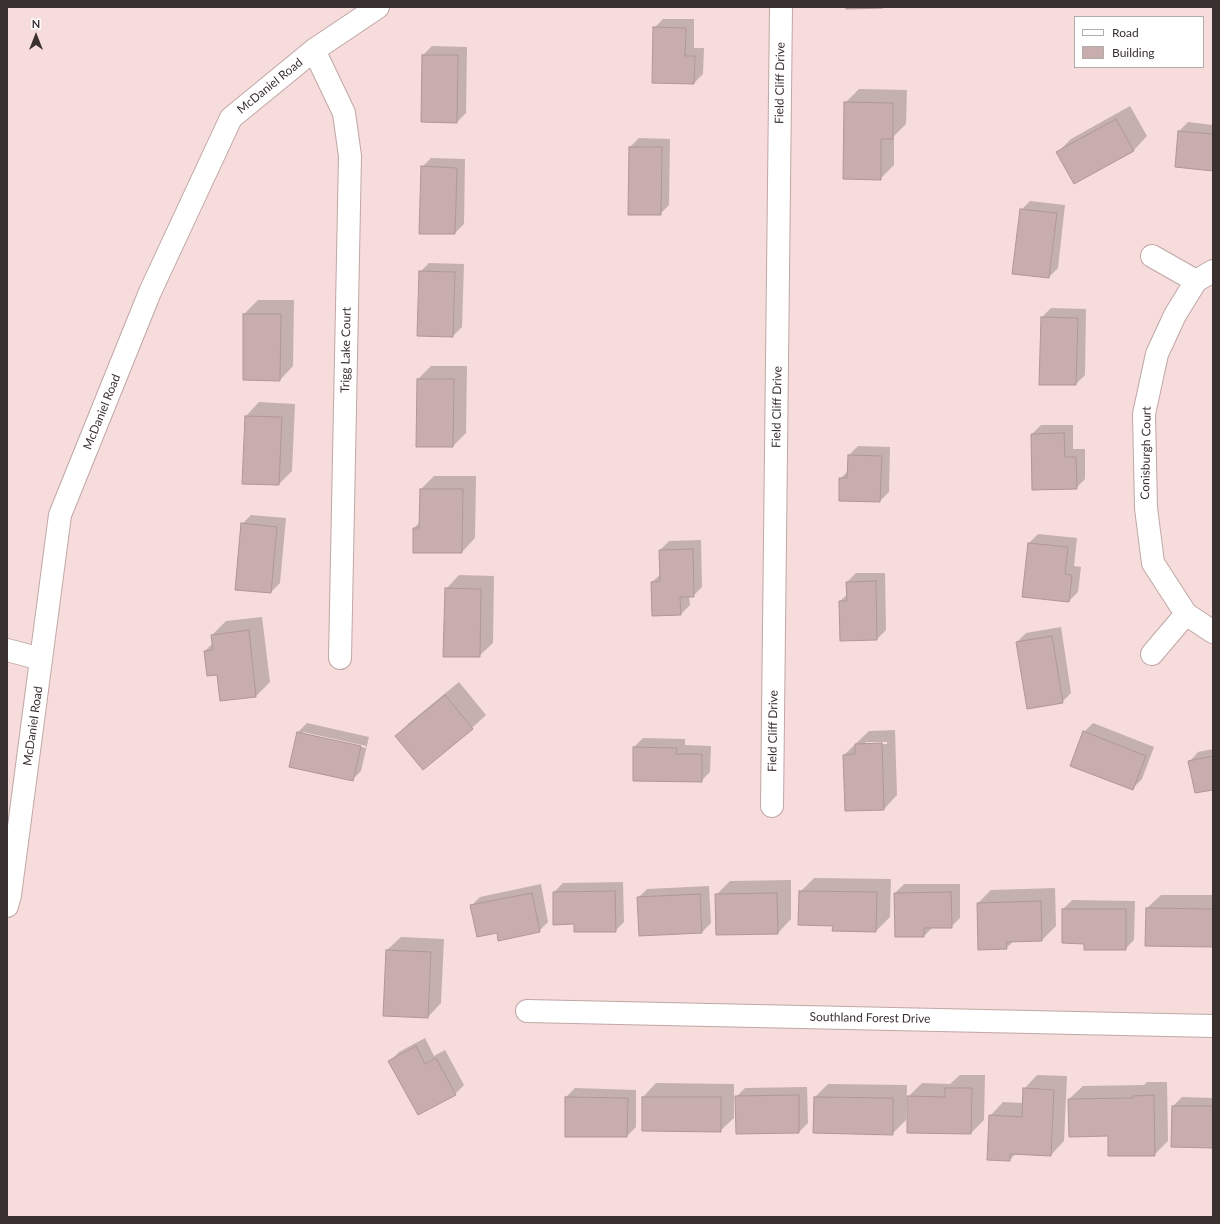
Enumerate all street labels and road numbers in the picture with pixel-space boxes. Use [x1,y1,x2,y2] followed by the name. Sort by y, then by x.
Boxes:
[772,42,788,124] street label: Field Cliff Drive
[234,55,306,117] street label: McDaniel Road
[338,307,354,393] street label: Trigg Lake Court
[769,366,785,448] street label: Field Cliff Drive
[80,372,124,452] street label: McDaniel Road
[1138,406,1154,500] street label: Conisburgh Court
[20,685,46,767] street label: McDaniel Road
[765,690,781,772] street label: Field Cliff Drive
[809,1010,931,1026] street label: Southland Forest Drive

